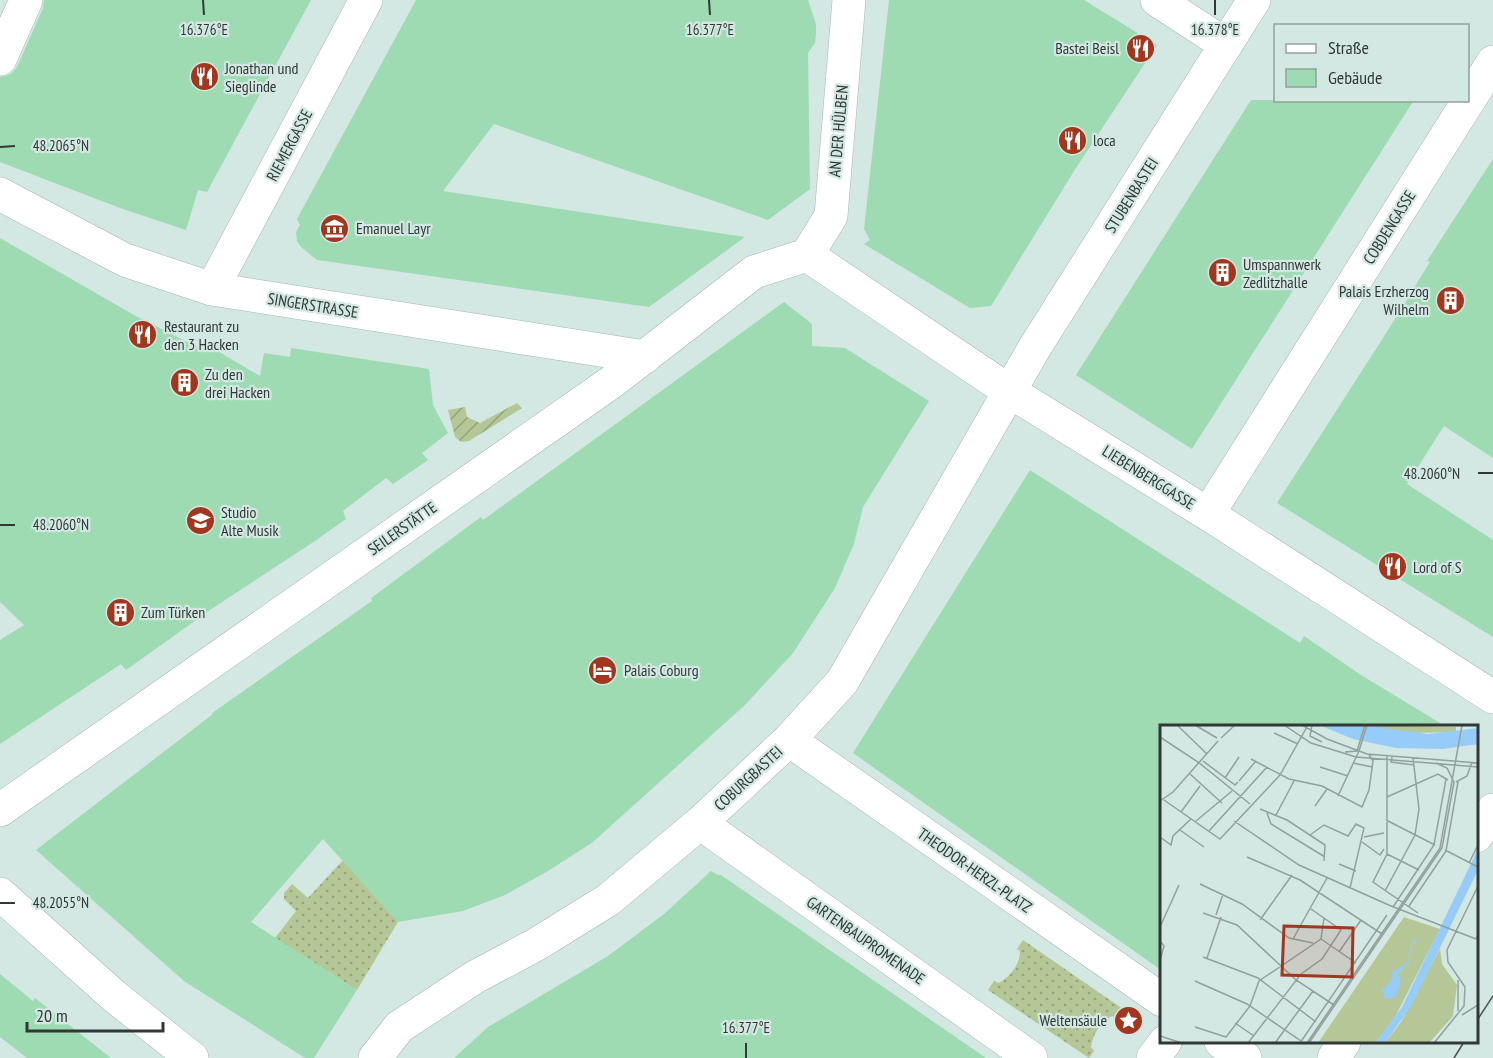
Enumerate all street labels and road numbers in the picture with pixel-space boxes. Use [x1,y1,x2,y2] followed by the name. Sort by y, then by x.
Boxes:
[824,84,852,178] street label: AN DER HÜLBEN
[262,106,316,184] street label: RIEMERGASSE
[1100,154,1162,236] street label: STUBENBASTEI
[1358,186,1420,268] street label: COBDENGASSE
[266,288,360,322] street label: SINGERSTRASSE
[1099,441,1199,514] street label: LIEBENBERGGASSE
[364,497,441,559] street label: SEILERSTÄTTE
[710,741,786,815] street label: COBURGBASTEI
[914,823,1036,917] street label: THEODOR-HERZL-PLATZ
[803,892,929,988] street label: GARTENBAUPROMENADE

